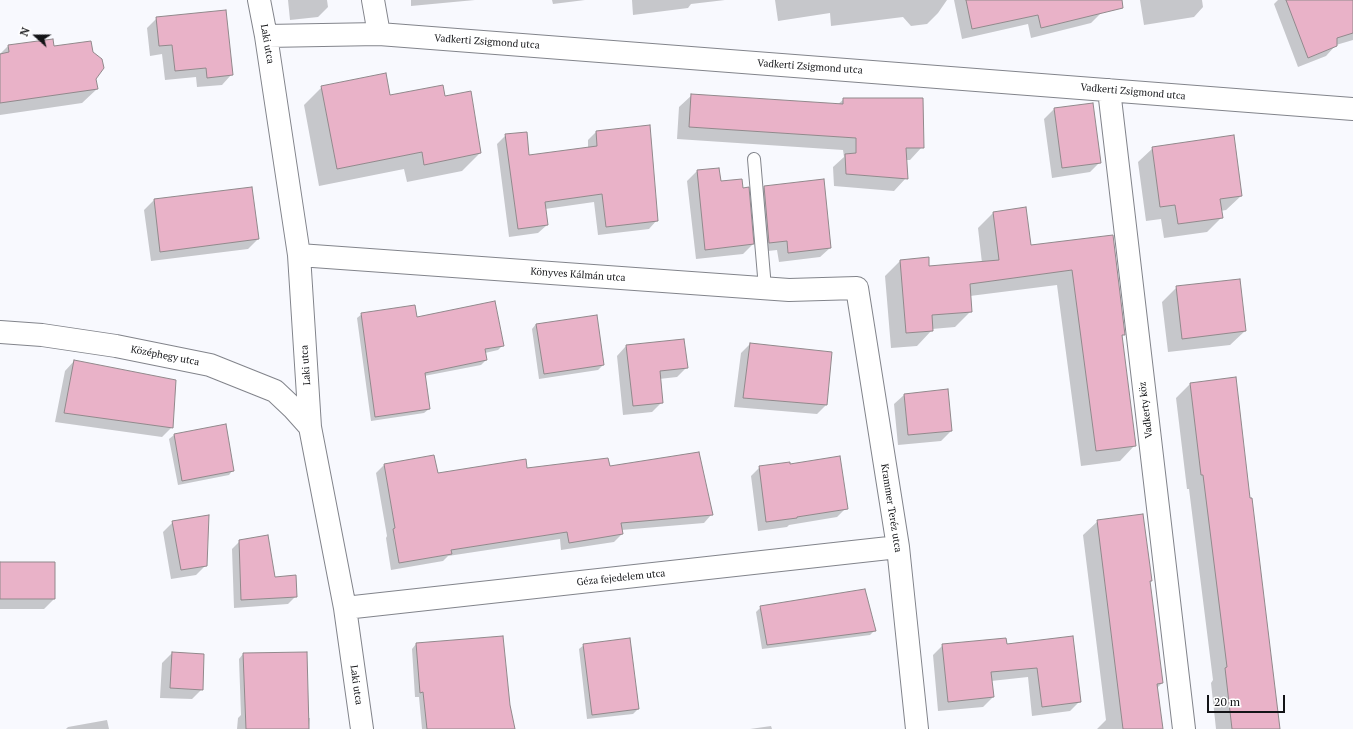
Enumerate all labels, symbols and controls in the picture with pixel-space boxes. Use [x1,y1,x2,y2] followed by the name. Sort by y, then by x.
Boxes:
[16,16,56,56] north arrow
[258,23,276,65] street label: Laki utca
[17,25,33,38] text: N
[434,32,540,52] street label: Vadkerti Zsigmond utca
[757,57,863,77] street label: Vadkerti Zsigmond utca
[1080,81,1186,103] street label: Vadkerti Zsigmond utca
[530,266,626,284] street label: Könyves Kálmán utca
[130,343,200,369] street label: Középhegy utca
[299,344,313,386] street label: Laki utca
[1137,381,1155,439] street label: Vadkerty köz
[878,463,904,553] street label: Krammer Teréz utca
[576,567,666,589] street label: Géza fejedelem utca
[347,664,365,706] street label: Laki utca
[1209,687,1287,713] scale bar
[1214,694,1240,709] text: 20 m

